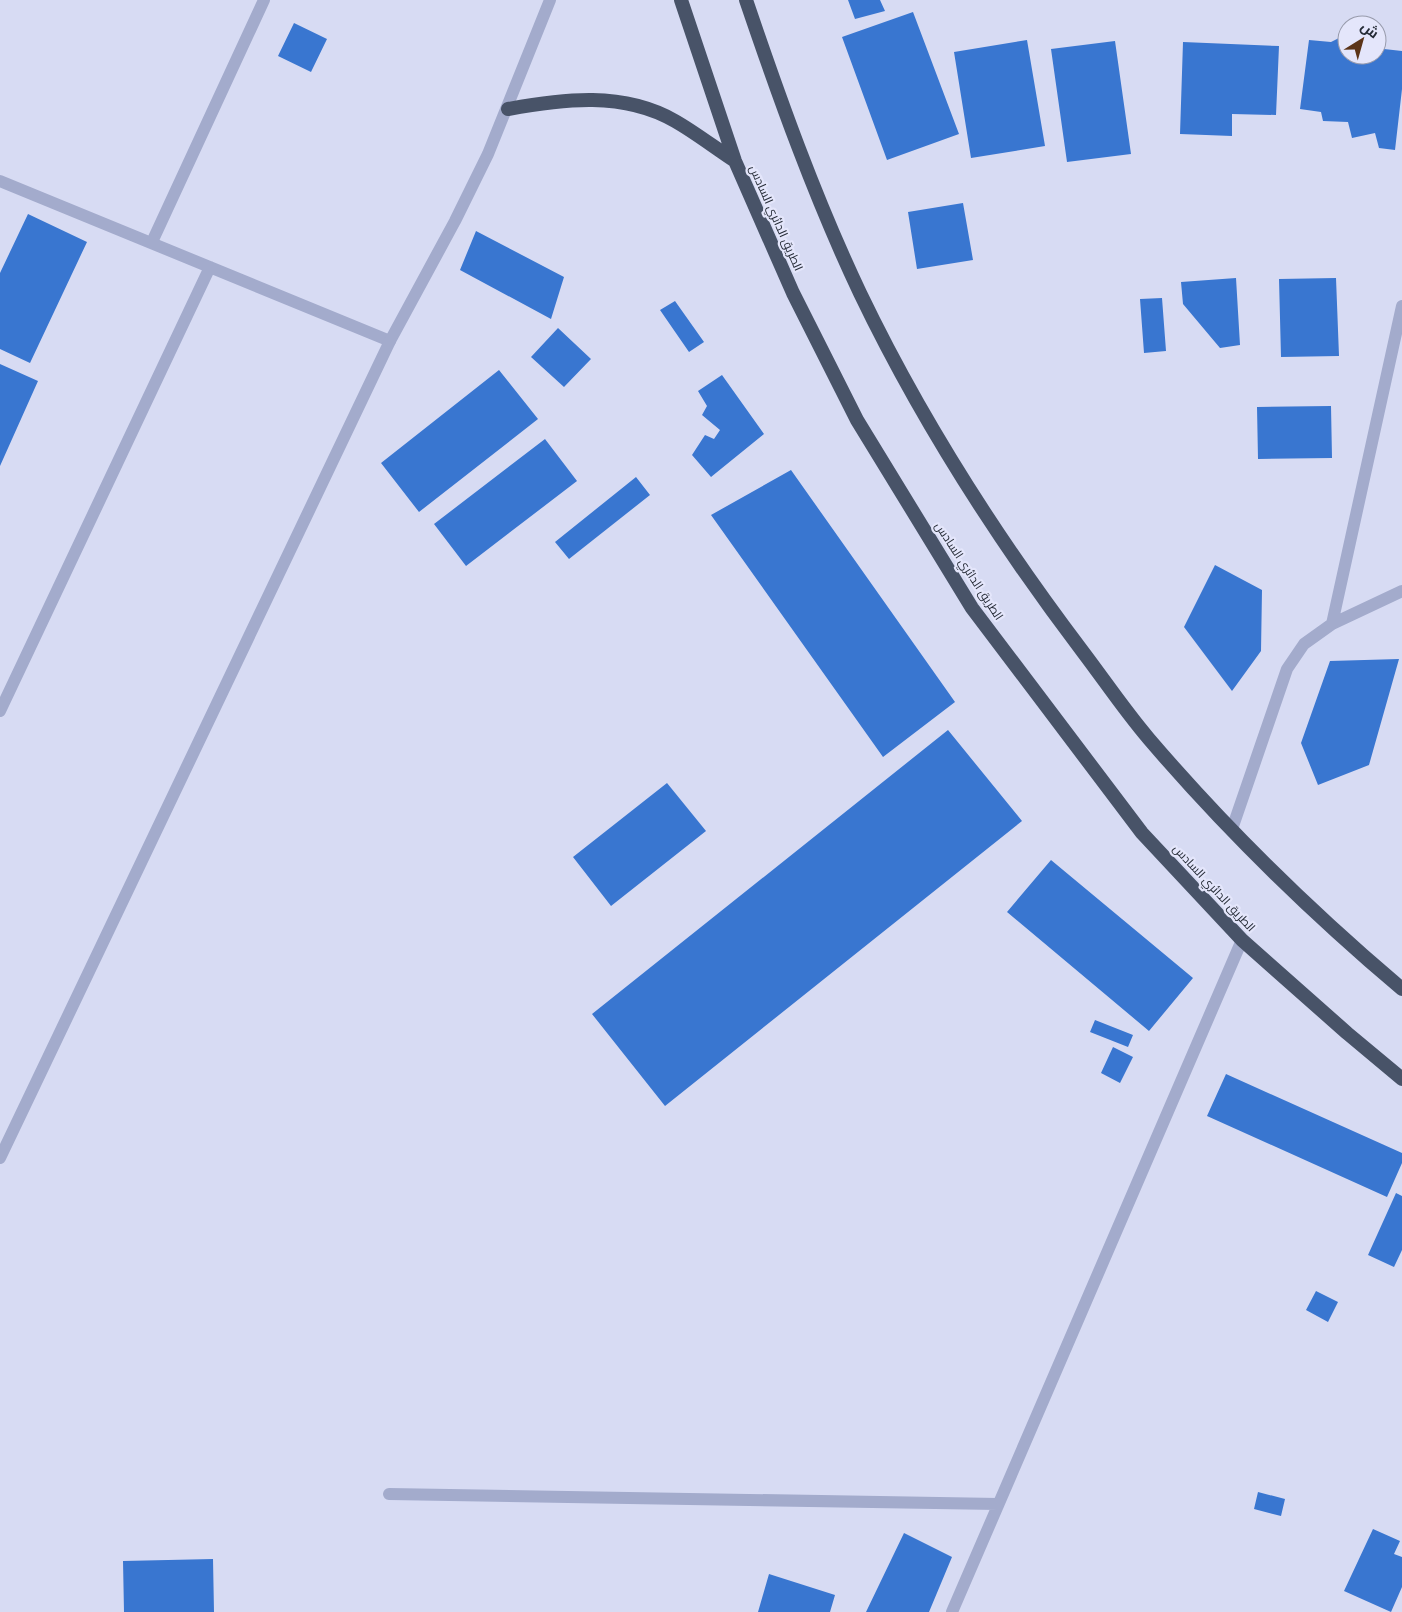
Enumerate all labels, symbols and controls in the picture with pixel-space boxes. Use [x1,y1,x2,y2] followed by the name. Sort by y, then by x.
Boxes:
[1337,15,1387,65] north arrow
[1357,18,1382,42] text: ش
[744,163,806,274] street label: الطريق الدائري السادس
[930,519,1006,624] street label: الطريق الدائري السادس
[1168,842,1258,936] street label: الطريق الدائري السادس

